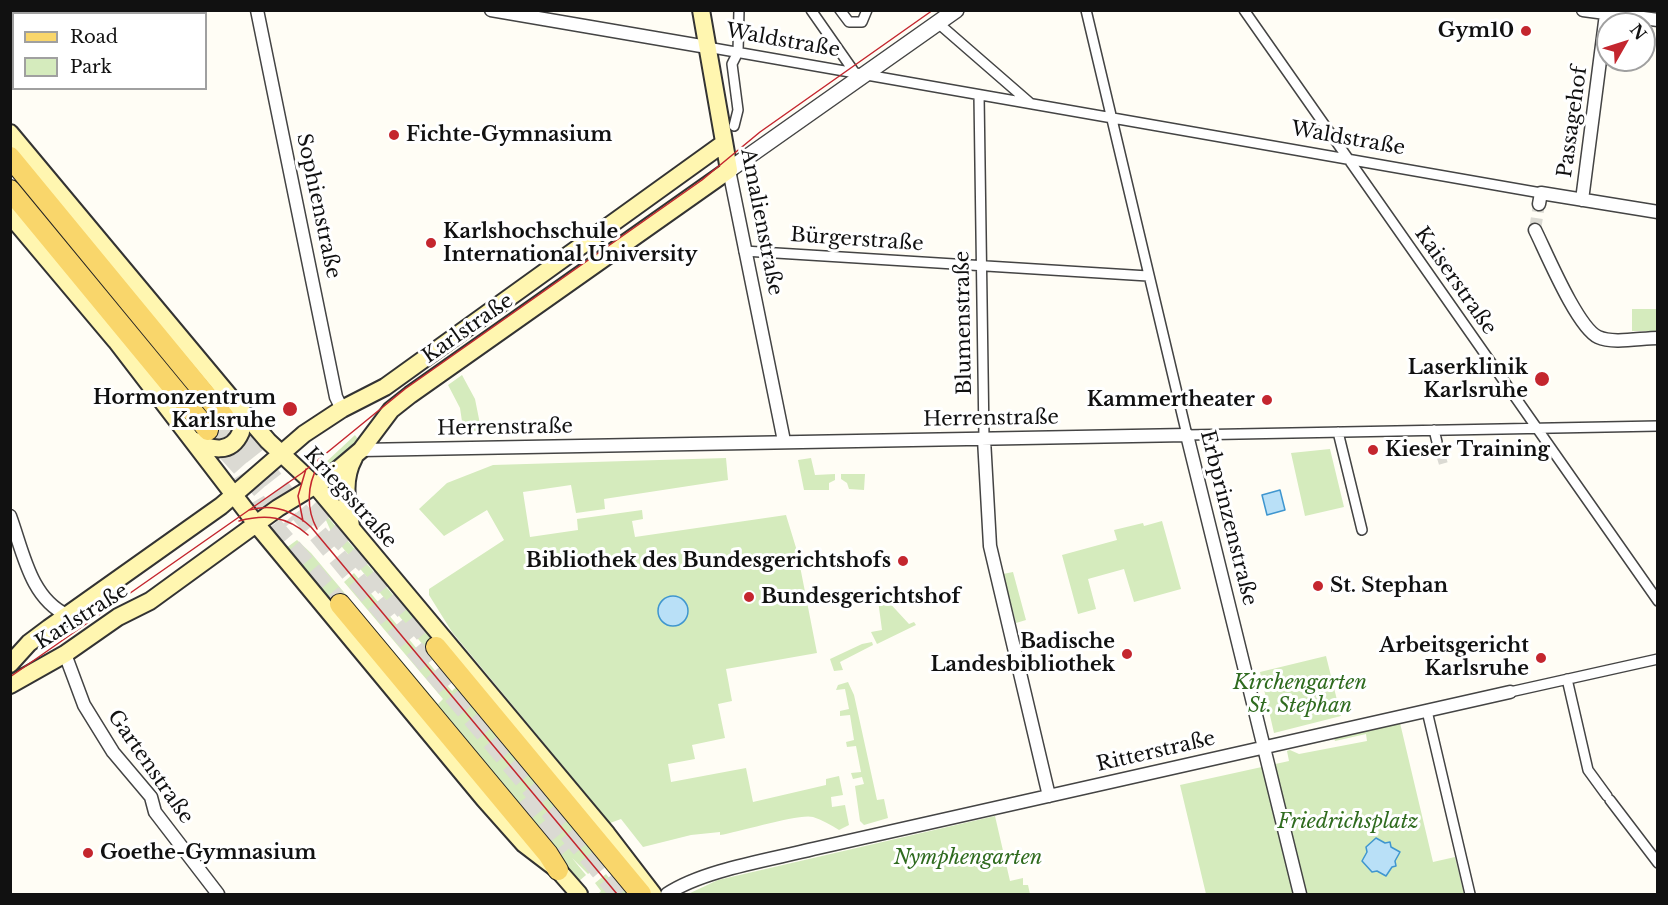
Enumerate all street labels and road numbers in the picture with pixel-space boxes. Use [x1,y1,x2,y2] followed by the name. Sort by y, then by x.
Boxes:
[724,19,842,63] street label: Waldstraße
[1553,65,1593,179] street label: Passagehof
[1289,117,1407,161] street label: Waldstraße
[291,131,345,281] street label: Sophienstraße
[735,147,787,297] street label: Amalienstraße
[790,223,924,257] street label: Bürgerstraße
[1409,223,1501,339] street label: Kaiserstraße
[951,251,977,395] street label: Blumenstraße
[418,289,518,369] street label: Karlstraße
[923,406,1059,432] street label: Herrenstraße
[437,415,573,441] street label: Herrenstraße
[1195,428,1261,608] street label: Erbprinzenstraße
[299,443,401,553] street label: Kriegsstraße
[31,579,133,655] street label: Karlstraße
[102,706,198,828] street label: Gartenstraße
[1094,727,1218,777] street label: Ritterstraße

